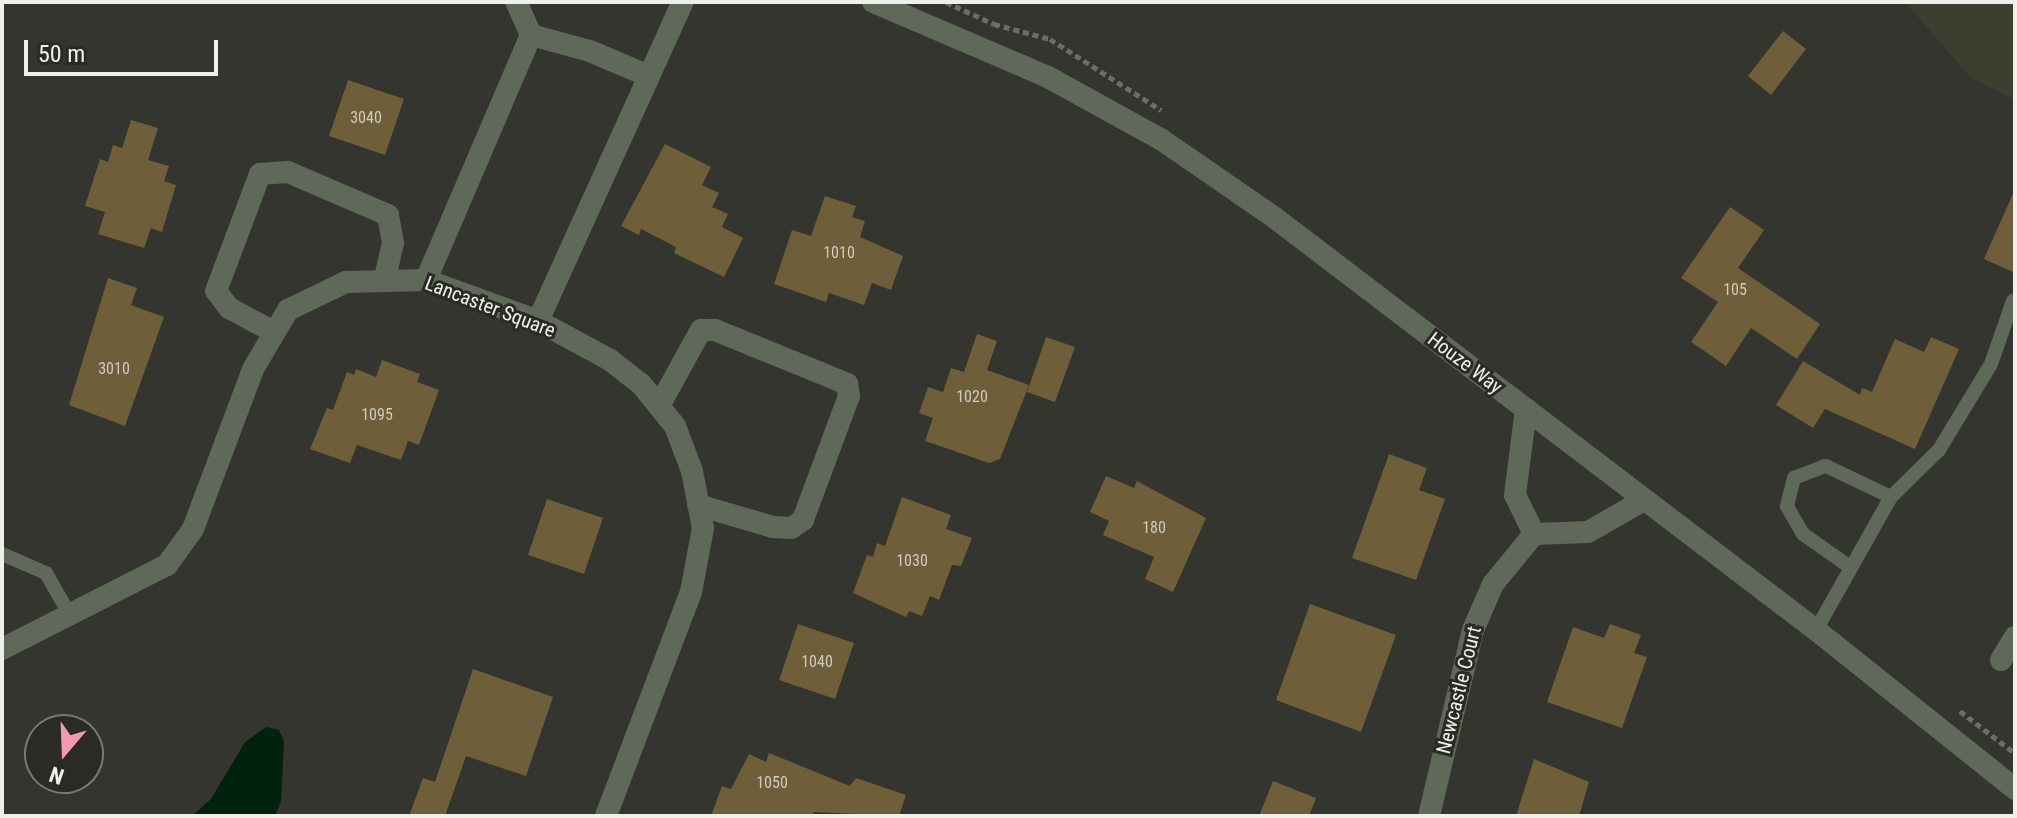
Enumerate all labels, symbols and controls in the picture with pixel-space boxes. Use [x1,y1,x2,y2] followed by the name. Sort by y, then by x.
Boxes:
[28,24,222,74] scale bar
[38,40,85,68] text: 50 m
[350,108,382,128] house number: 3040
[823,243,855,263] house number: 1010
[421,271,559,343] street label: Lancaster Square
[1723,280,1747,300] house number: 105
[1423,327,1507,399] street label: Houze Way
[98,359,130,379] house number: 3010
[956,387,988,407] house number: 1020
[361,405,393,425] house number: 1095
[1142,518,1166,538] house number: 180
[896,551,928,571] house number: 1030
[1432,624,1486,756] street label: Newcastle Court
[801,652,833,672] house number: 1040
[24,714,104,794] north arrow
[46,761,67,789] text: N
[756,773,788,793] house number: 1050

